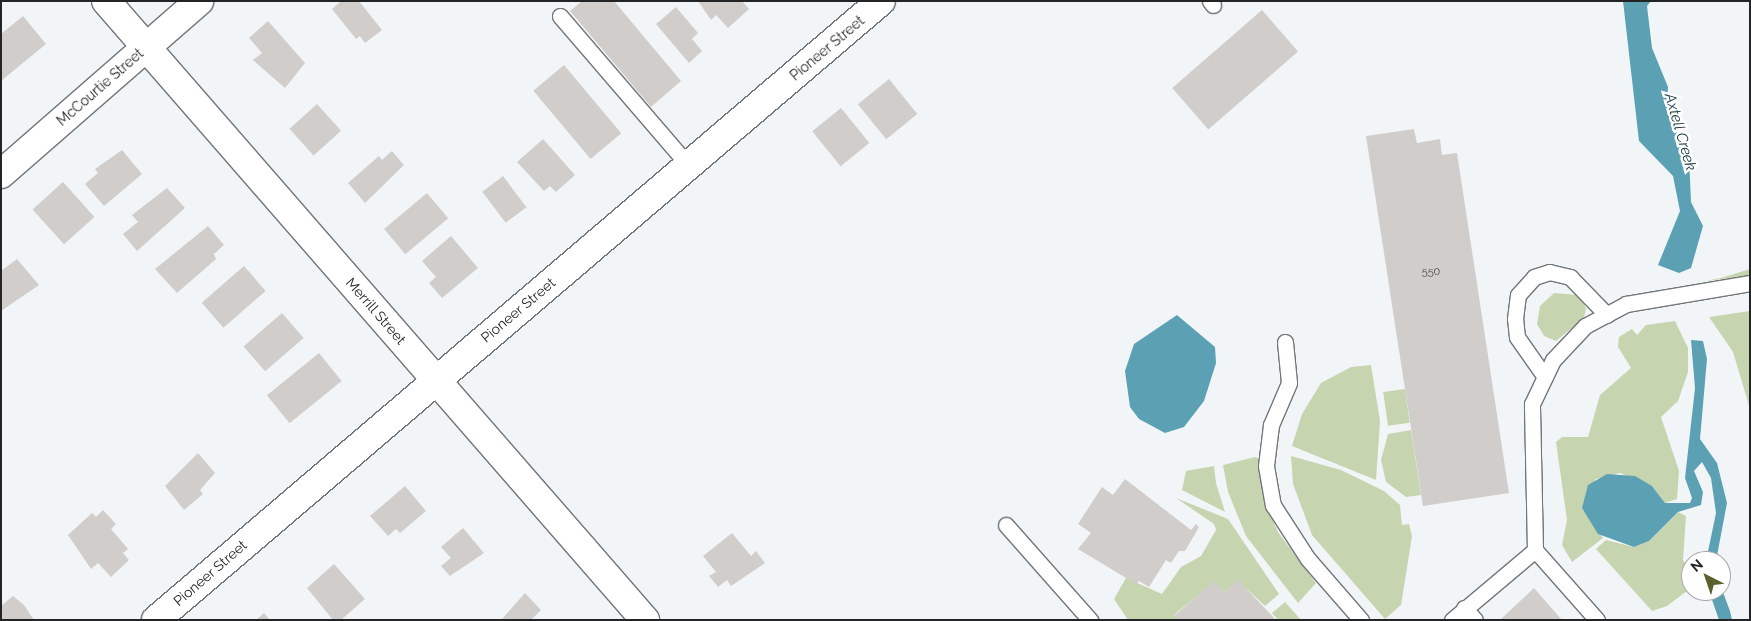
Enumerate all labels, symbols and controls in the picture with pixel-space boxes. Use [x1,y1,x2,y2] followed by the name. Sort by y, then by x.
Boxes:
[786,12,868,84] street label: Pioneer Street
[53,45,147,129] street label: McCourtie Street
[1660,91,1700,173] water label: Axtell Creek
[1422,265,1440,279] house number: 550
[342,274,410,348] street label: Merrill Street
[477,274,559,346] street label: Pioneer Street
[170,536,250,610] street label: Pioneer Street
[1681,551,1731,601] north arrow
[1688,556,1706,575] text: N

